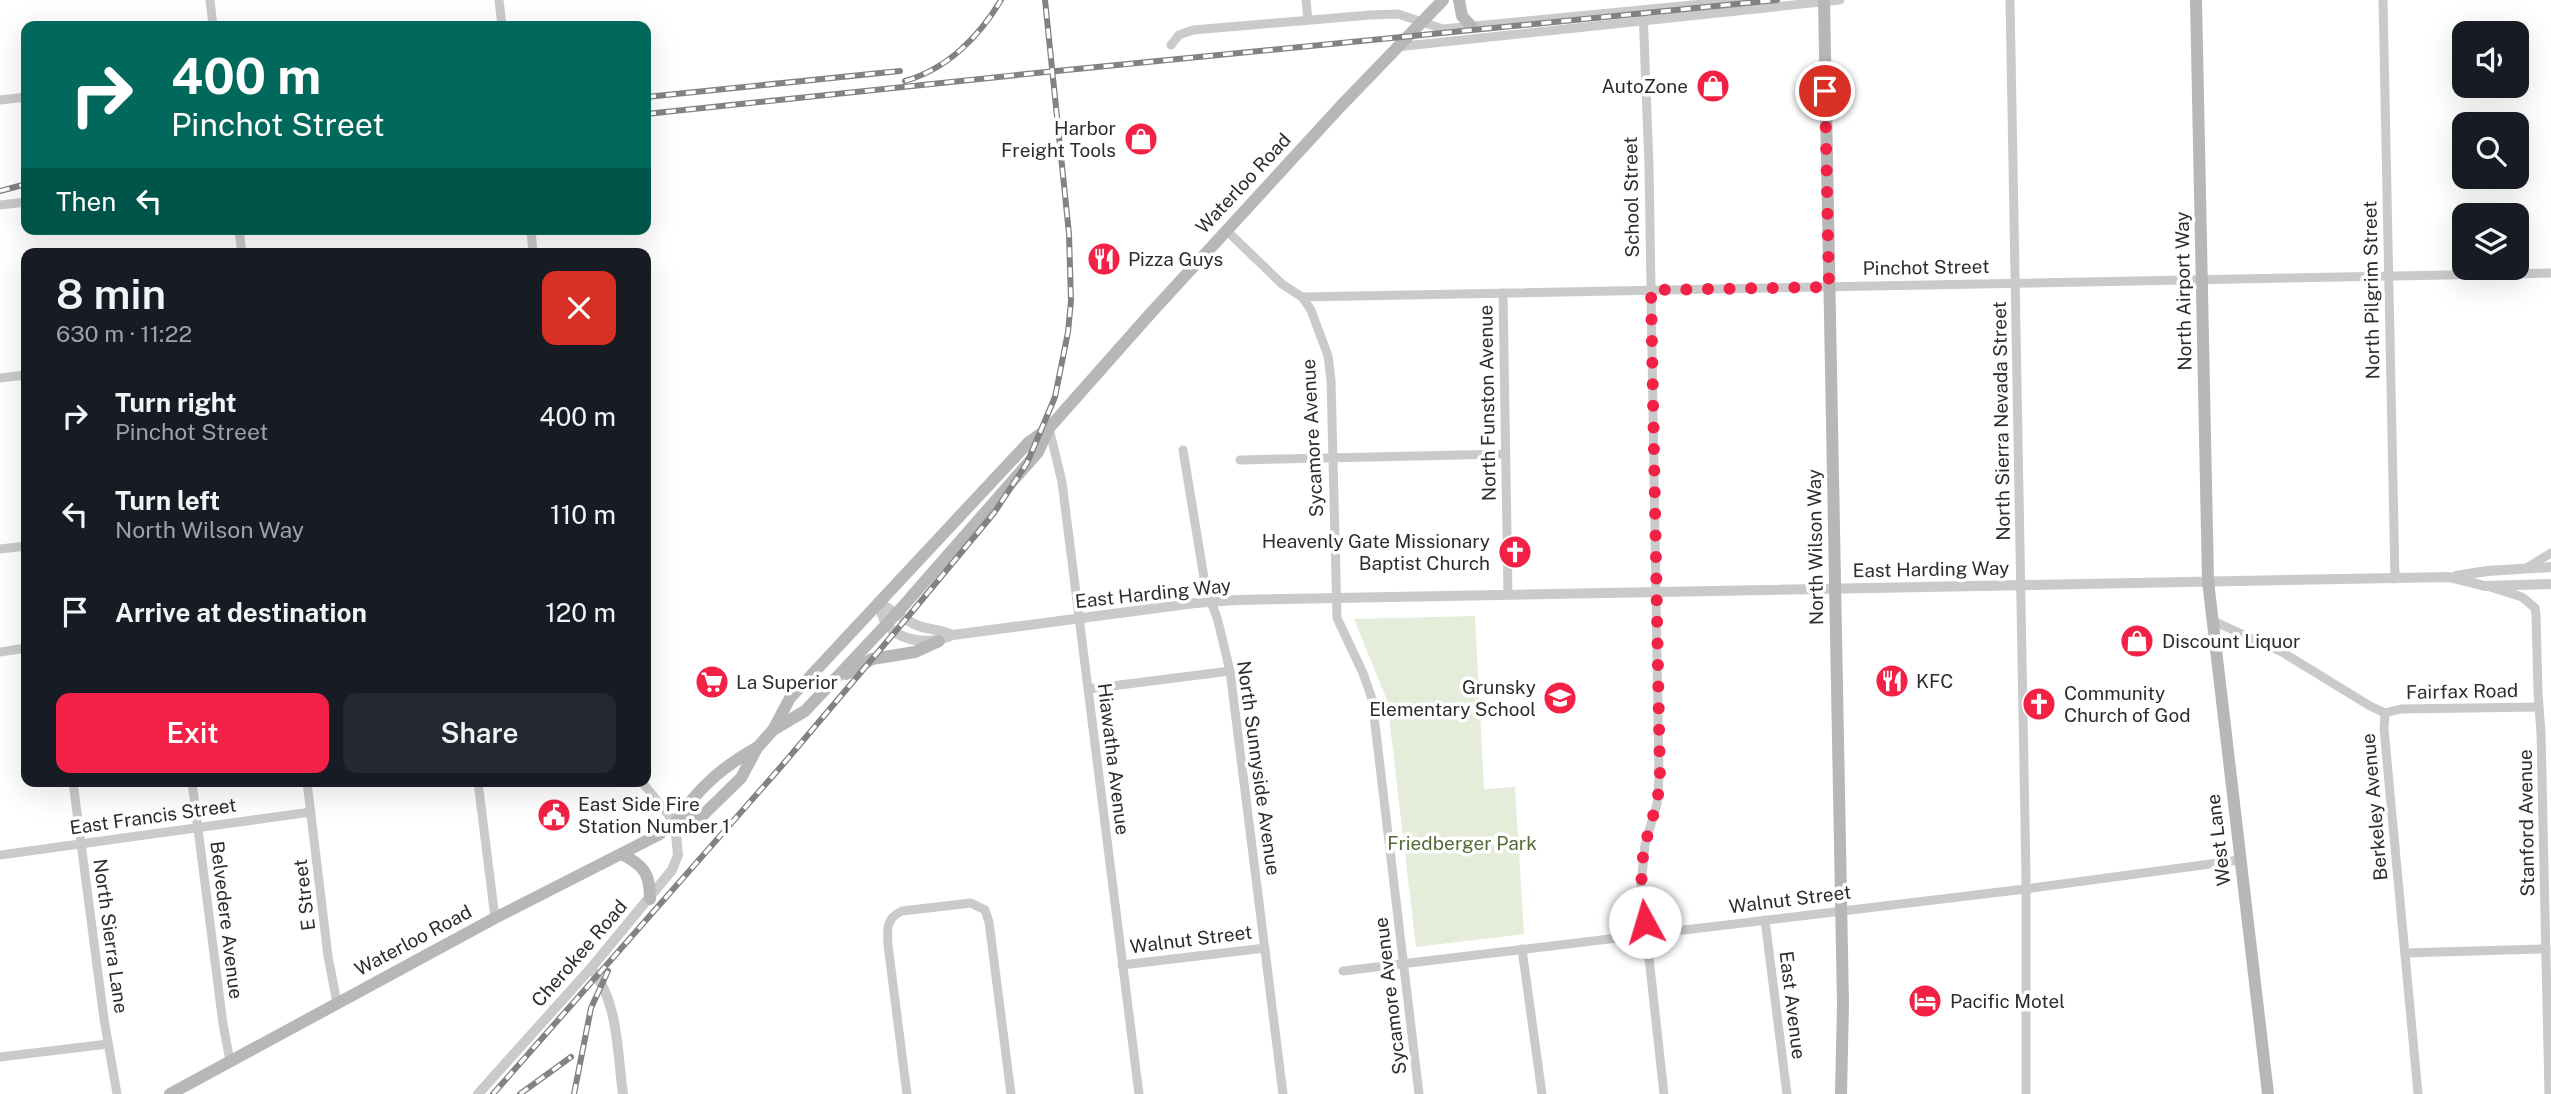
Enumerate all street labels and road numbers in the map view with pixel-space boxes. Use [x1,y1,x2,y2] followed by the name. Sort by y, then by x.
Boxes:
[1191,128,1295,238] street label: Waterloo Road
[1619,136,1643,258] street label: School Street
[2358,201,2384,379] street label: North Pilgrim Street
[2171,211,2195,371] street label: North Airport Way
[1862,255,1990,279] street label: Pinchot Street
[1988,301,2014,541] street label: North Sierra Nevada Street
[1474,305,1500,501] street label: North Funston Avenue
[1297,358,1327,518] street label: Sycamore Avenue
[1803,469,1827,625] street label: North Wilson Way
[1852,557,2010,581] street label: East Harding Way
[1074,574,1232,612] street label: East Harding Way
[1233,659,1285,877] street label: North Sunnyside Avenue
[2406,679,2518,703] street label: Fairfax Road
[1094,682,1134,836] street label: Hiawatha Avenue
[2357,732,2391,882] street label: Berkeley Avenue
[2514,749,2538,897] street label: Stanford Avenue
[68,793,238,839] street label: East Francis Street
[2201,793,2235,887] street label: West Lane
[206,840,248,1000] street label: Belvedere Avenue
[89,857,133,1015] street label: North Sierra Lane
[289,858,319,932] street label: E Street
[1728,881,1852,917] street label: Walnut Street
[527,895,631,1011] street label: Cherokee Road
[351,900,475,980] street label: Waterloo Road
[1369,916,1411,1076] street label: Sycamore Avenue
[1129,921,1253,957] street label: Walnut Street
[1775,950,1811,1060] street label: East Avenue

